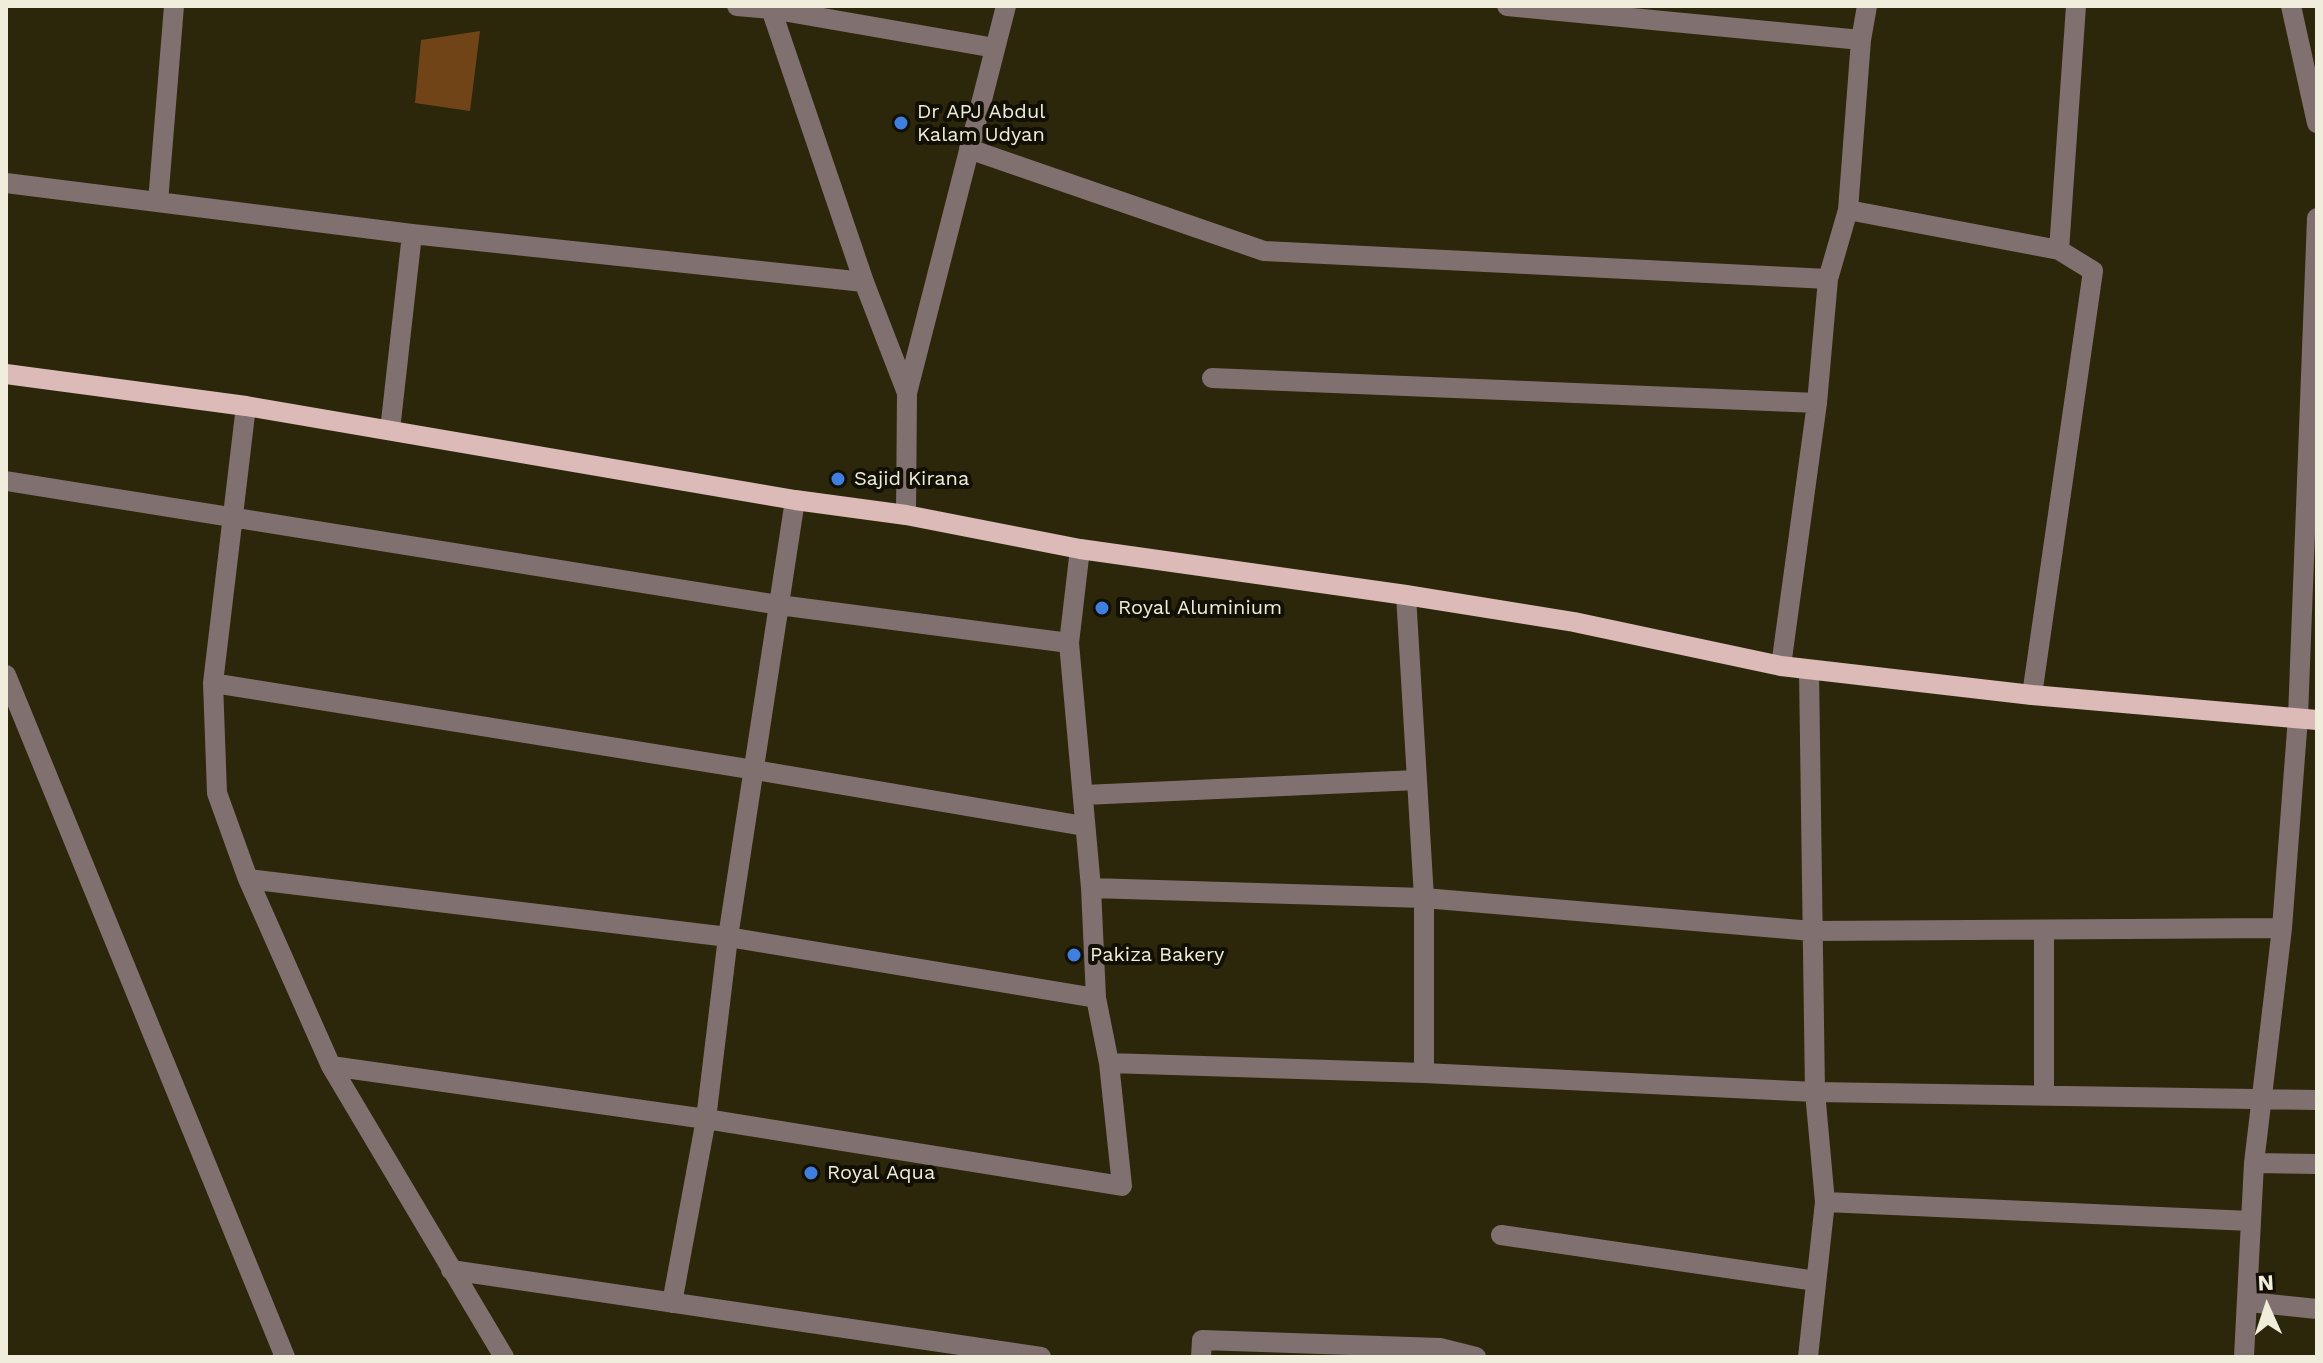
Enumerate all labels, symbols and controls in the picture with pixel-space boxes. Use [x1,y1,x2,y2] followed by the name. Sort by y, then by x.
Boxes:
[917,100,1045,147] place label: Dr APJ Abdul Kalam Udyan
[892,114,910,132] marker: Dr APJ Abdul Kalam Udyan
[854,467,969,491] place label: Sajid Kirana
[829,470,847,488] marker: Sajid Kirana
[1118,596,1282,620] place label: Royal Aluminium
[1093,599,1111,617] marker: Royal Aluminium
[1090,943,1224,967] place label: Pakiza Bakery
[1065,946,1083,964] marker: Pakiza Bakery
[827,1161,935,1185] place label: Royal Aqua
[802,1164,820,1182] marker: Royal Aqua
[2227,1267,2307,1347] north arrow
[2257,1270,2275,1295] text: N

